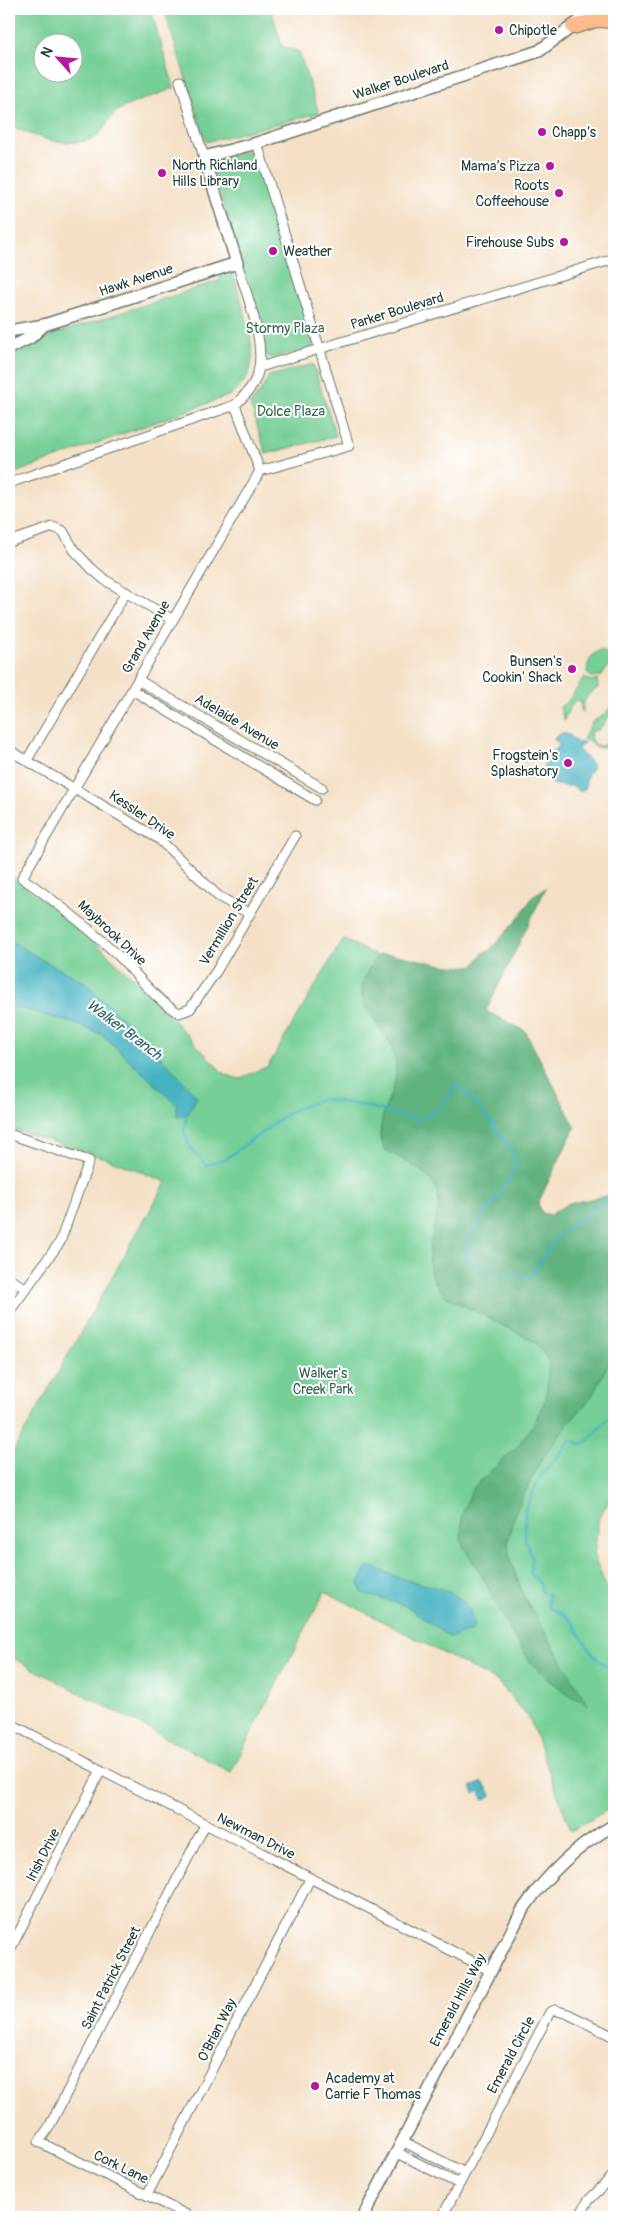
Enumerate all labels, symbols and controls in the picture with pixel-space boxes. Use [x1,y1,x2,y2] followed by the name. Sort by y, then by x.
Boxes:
[509,22,557,39] place label: Chipotle
[493,24,505,36] marker: Chipotle
[32,32,82,82] north arrow
[37,44,57,60] text: N
[351,56,451,103] street label: Walker Boulevard
[552,124,597,141] place label: Chapp’s
[536,126,548,138] marker: Chapp’s
[172,157,258,190] place label: North Richland Hills Library
[461,158,540,175] place label: Mama’s Pizza
[544,160,556,172] marker: Mama’s Pizza
[156,167,168,179] marker: North Richland Hills Library
[476,177,550,210] place label: Roots Coffeehouse
[553,187,565,199] marker: Roots Coffeehouse
[466,234,555,251] place label: Firehouse Subs
[558,236,570,248] marker: Firehouse Subs
[283,243,332,260] place label: Weather
[267,245,279,257] marker: Weather
[97,260,175,300] street label: Hawk Avenue
[348,289,446,333] street label: Parker Boulevard
[245,320,325,337] park label: Stormy Plaza
[257,403,325,420] park label: Dolce Plaza
[118,597,174,676] street label: Grand Avenue
[482,653,563,686] place label: Bunsen's Cookin' Shack
[566,663,578,675] marker: Bunsen's Cookin' Shack
[192,690,282,754] street label: Adelaide Avenue
[490,747,559,780] place label: Frogstein's Splashatory
[562,757,574,769] marker: Frogstein's Splashatory
[106,787,178,843] street label: Kessler Drive
[196,873,262,969] street label: Vermillion Street
[74,897,150,969] street label: Maybrook Drive
[83,996,166,1065] water label: Walker Branch
[293,1365,353,1398] park label: Walker's Creek Park
[214,1809,298,1863] street label: Newman Drive
[22,1826,64,1884] street label: Irish Drive
[78,1923,145,2033] street label: Saint Patrick Street
[426,1950,490,2050] street label: Emerald Hills Way
[194,1996,240,2064] street label: O'Brian Way
[484,2013,538,2096] street label: Emerald Circle
[325,2070,421,2103] place label: Academy at Carrie F Thomas
[309,2080,321,2092] marker: Academy at Carrie F Thomas
[91,2146,151,2188] street label: Cork Lane

